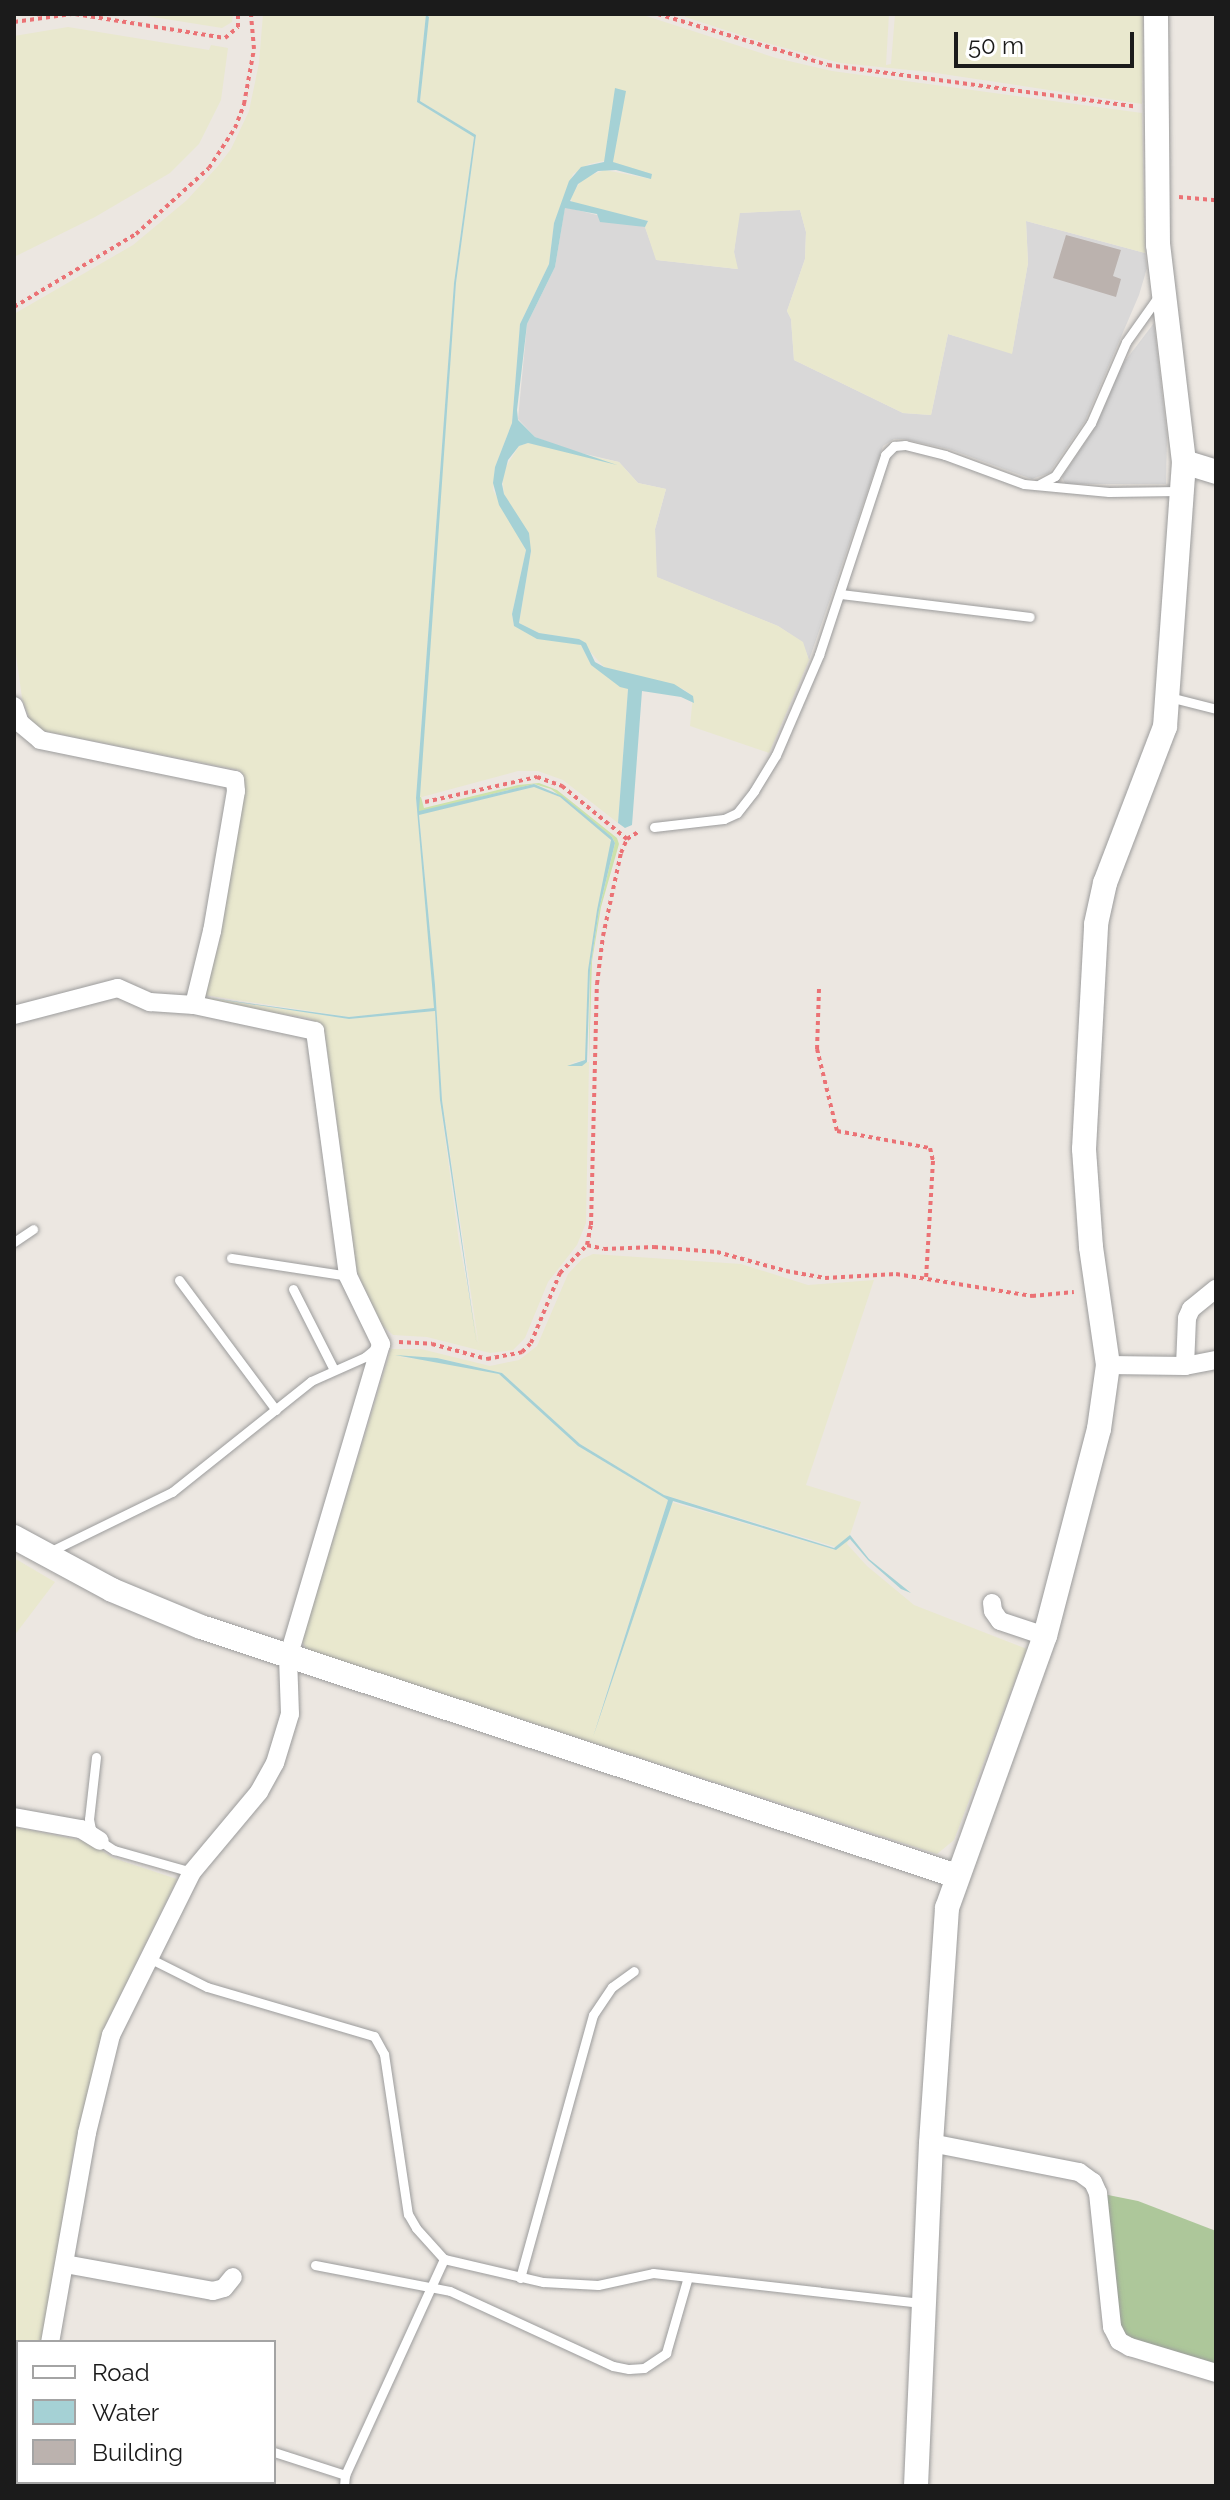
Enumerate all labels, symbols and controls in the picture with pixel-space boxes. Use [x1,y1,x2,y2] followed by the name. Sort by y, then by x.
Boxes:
[958,16,1138,66] scale bar
[968,31,1024,60] text: 50 m
[16,2340,276,2484] legend
[92,2358,150,2387] text: Road
[92,2398,159,2427] text: Water
[92,2438,183,2467] text: Building

